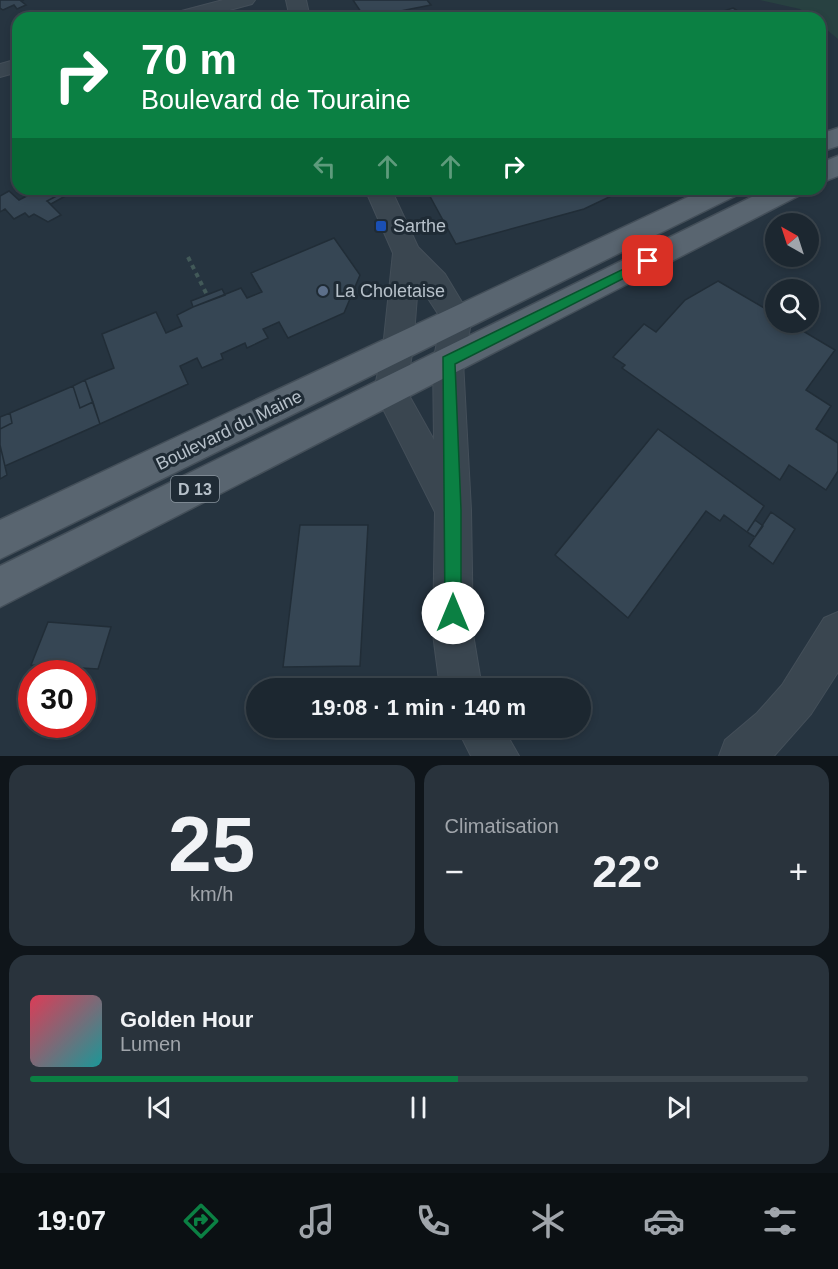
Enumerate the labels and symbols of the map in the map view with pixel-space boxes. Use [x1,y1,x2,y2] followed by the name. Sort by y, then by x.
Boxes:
[765,213,819,267] north arrow
[393,216,446,236] place label: Sarthe
[374,219,388,233] marker: Sarthe
[622,235,673,286] pin
[335,281,445,301] place label: La Choletaise
[316,284,330,298] marker: La Choletaise
[153,386,305,474] street label: Boulevard du Maine
[171,476,219,502] road number: D 13
[421,581,485,645] position arrow
[18,660,96,738] speed limit sign: 30

